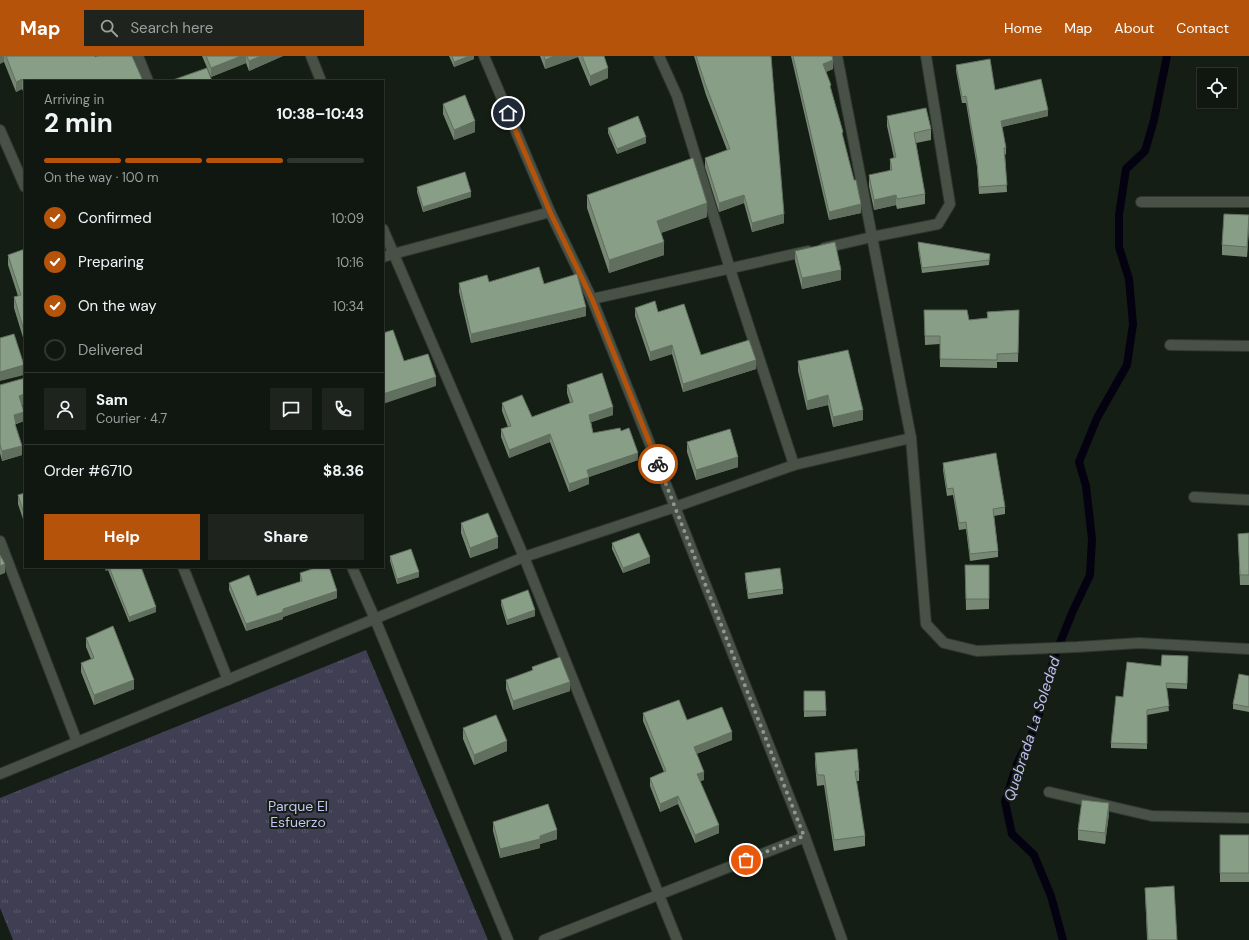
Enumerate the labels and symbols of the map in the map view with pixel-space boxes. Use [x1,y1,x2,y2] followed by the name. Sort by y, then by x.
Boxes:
[491,96,525,130] pin
[638,444,678,484] courier
[999,654,1065,804] water label: Quebrada La Soledad
[268,797,328,831] park label: Parque El Esfuerzo
[729,843,763,877] pin

